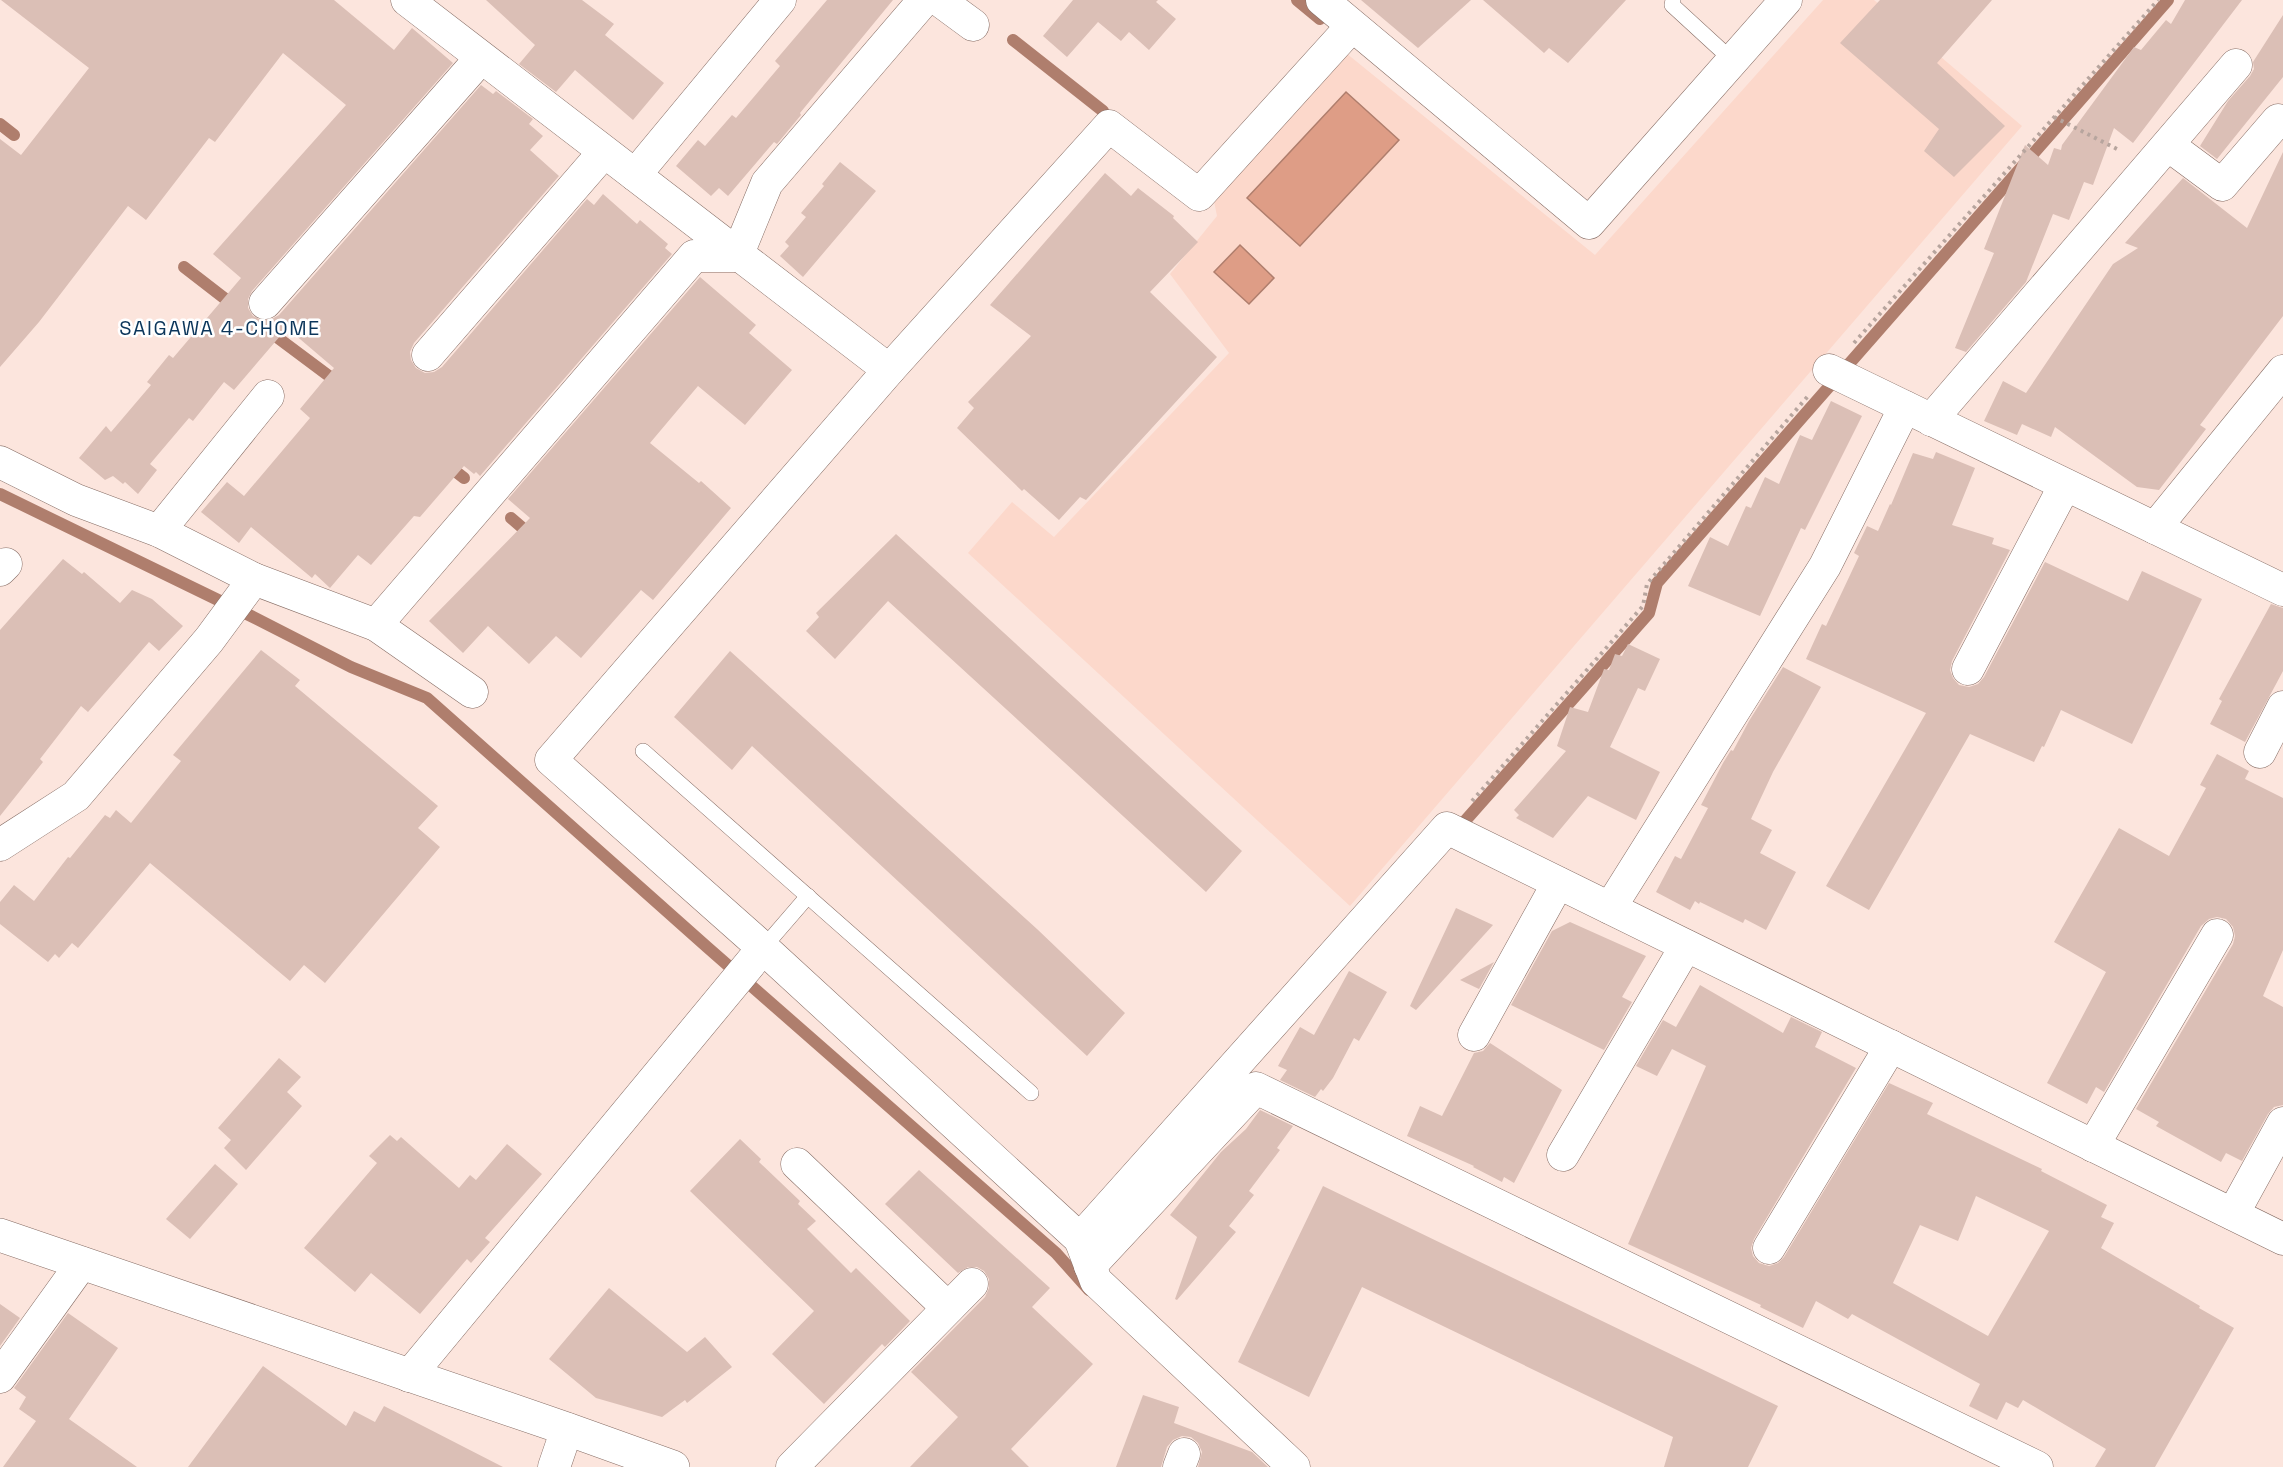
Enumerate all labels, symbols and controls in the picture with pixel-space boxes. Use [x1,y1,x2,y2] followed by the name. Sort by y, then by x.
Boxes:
[119,315,321,341] district label: SAIGAWA 4-CHOME

